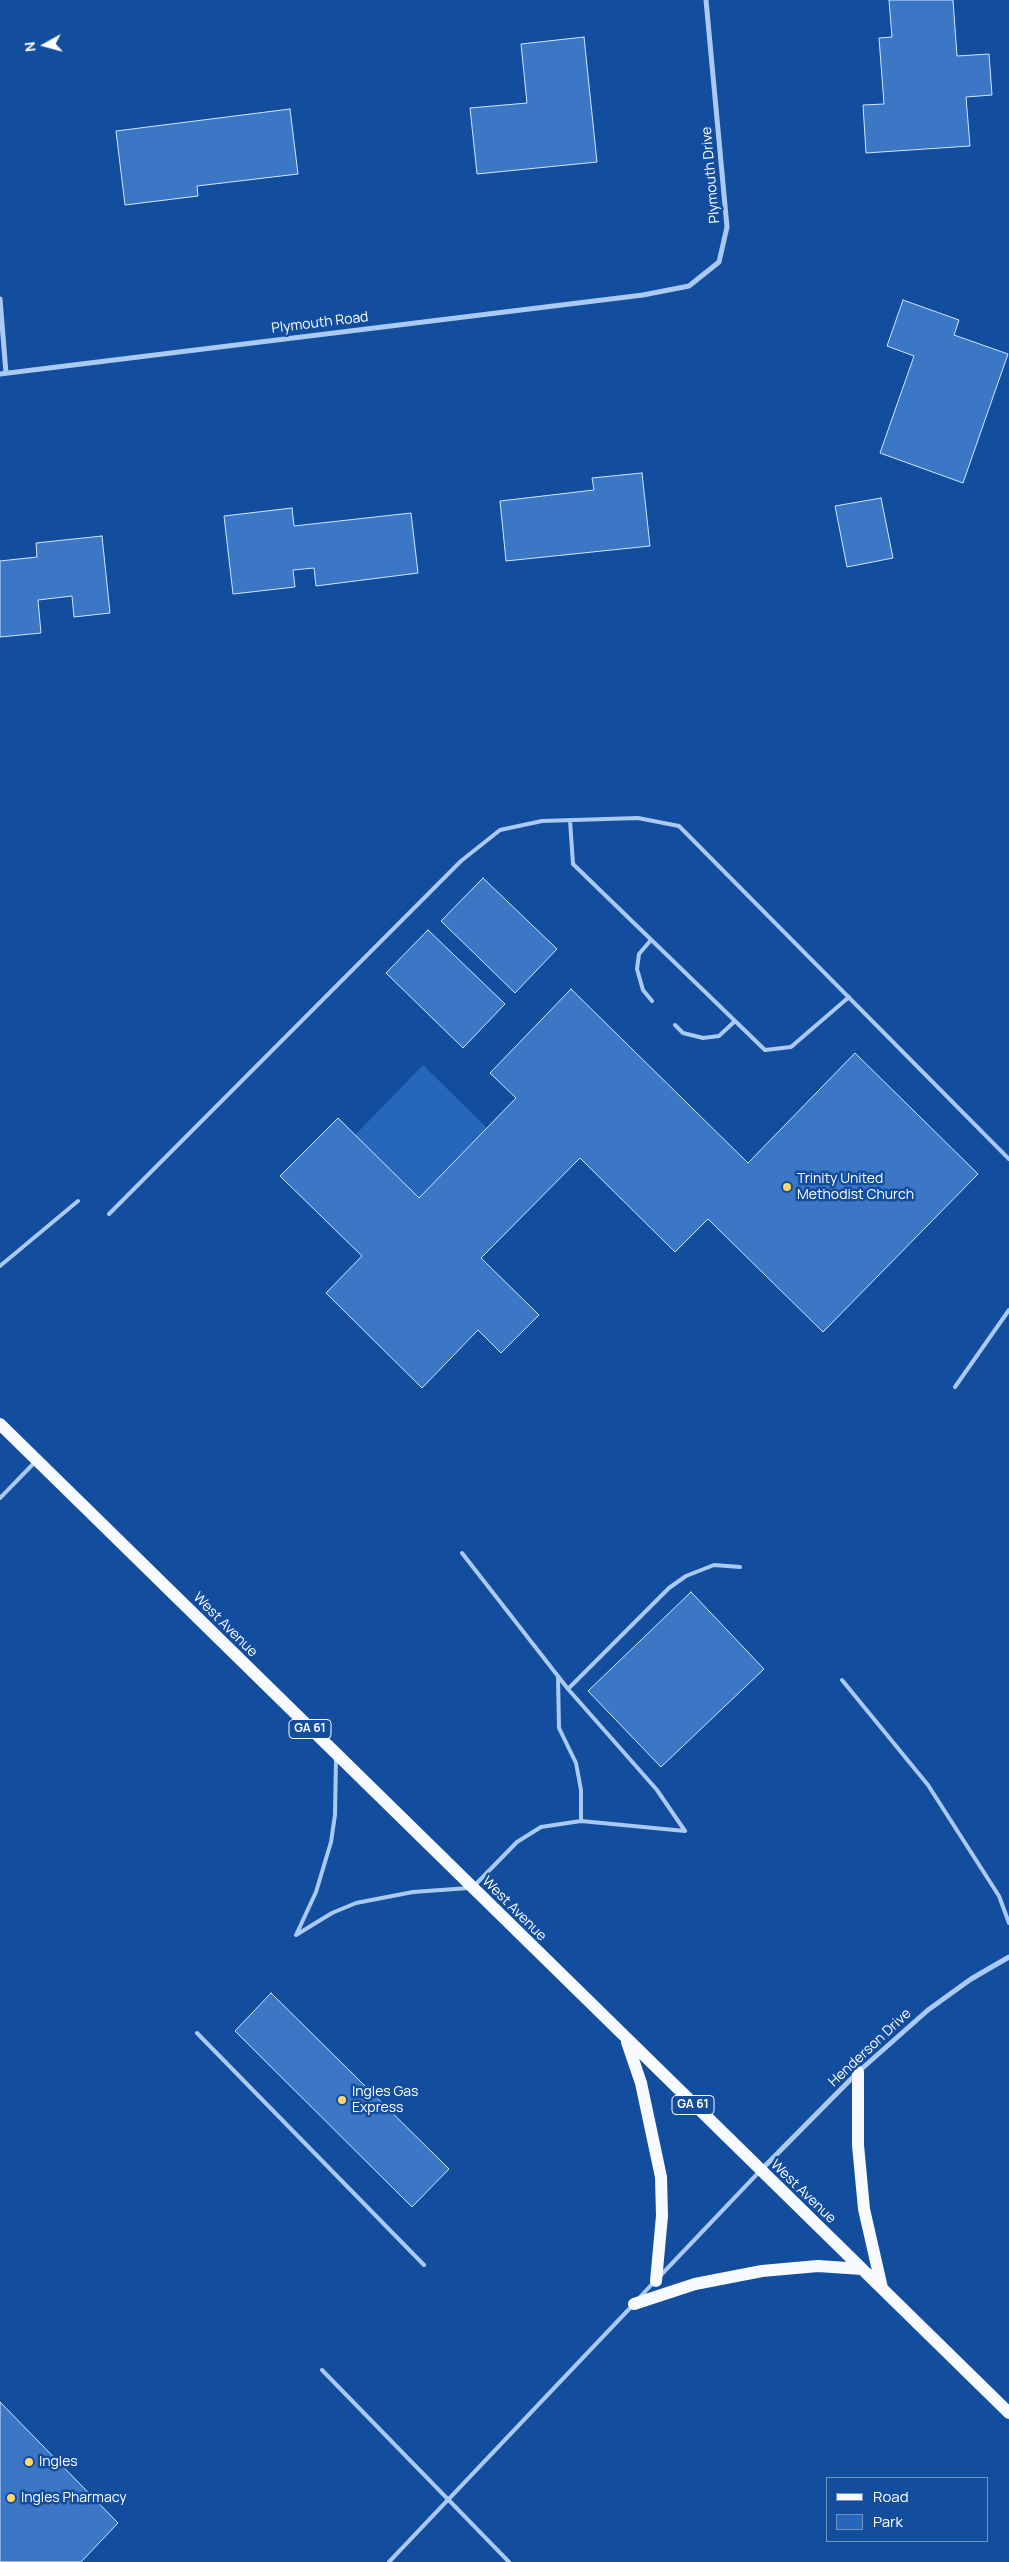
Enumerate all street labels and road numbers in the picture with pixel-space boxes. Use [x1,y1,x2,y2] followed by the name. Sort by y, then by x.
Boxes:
[698,126,724,224] street label: Plymouth Drive
[271,309,369,337] street label: Plymouth Road
[189,1589,261,1661] street label: West Avenue
[289,1720,331,1738] road number: GA 61
[478,1873,550,1945] street label: West Avenue
[825,2006,915,2090] street label: Henderson Drive
[672,2096,714,2114] road number: GA 61
[767,2157,839,2227] street label: West Avenue

